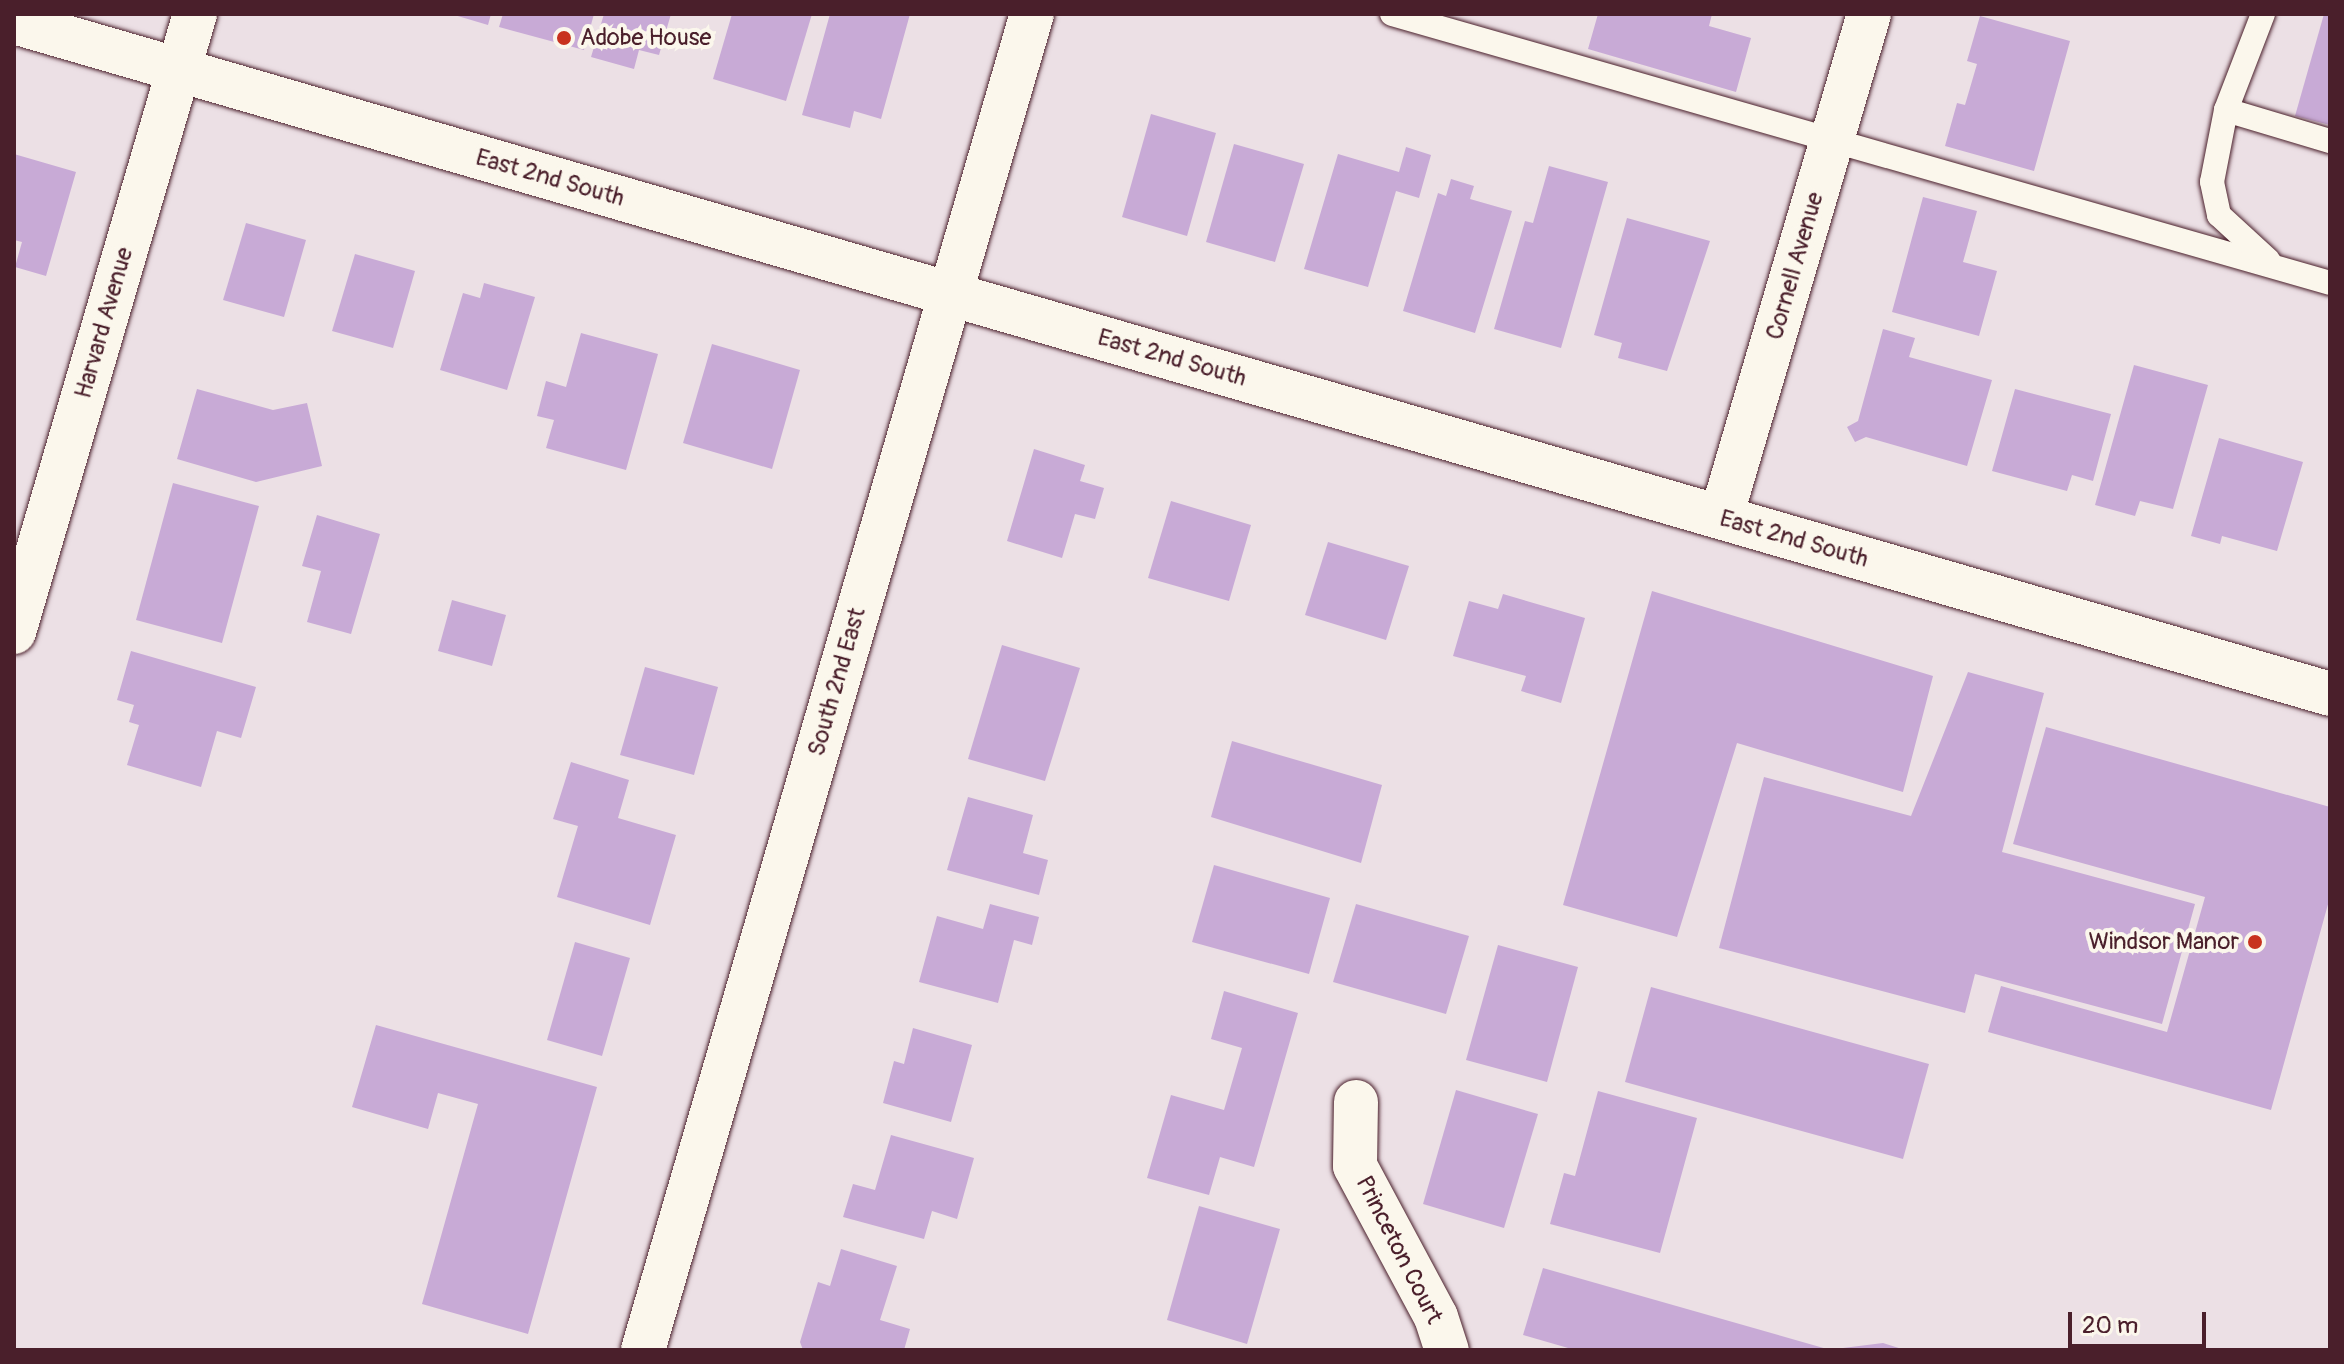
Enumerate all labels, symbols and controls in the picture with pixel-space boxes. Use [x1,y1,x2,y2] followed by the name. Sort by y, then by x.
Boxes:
[580,24,711,52] place label: Adobe House
[555,29,573,47] marker: Adobe House
[472,143,628,213] street label: East 2nd South
[1760,189,1830,343] street label: Cornell Avenue
[69,244,139,402] street label: Harvard Avenue
[1094,323,1250,393] street label: East 2nd South
[1716,504,1872,574] street label: East 2nd South
[802,604,872,760] street label: South 2nd East
[2088,928,2239,956] place label: Windsor Manor
[2246,933,2264,951] marker: Windsor Manor
[1349,1171,1449,1329] street label: Princeton Court
[2072,1296,2210,1346] scale bar
[2082,1311,2138,1340] text: 20 m

